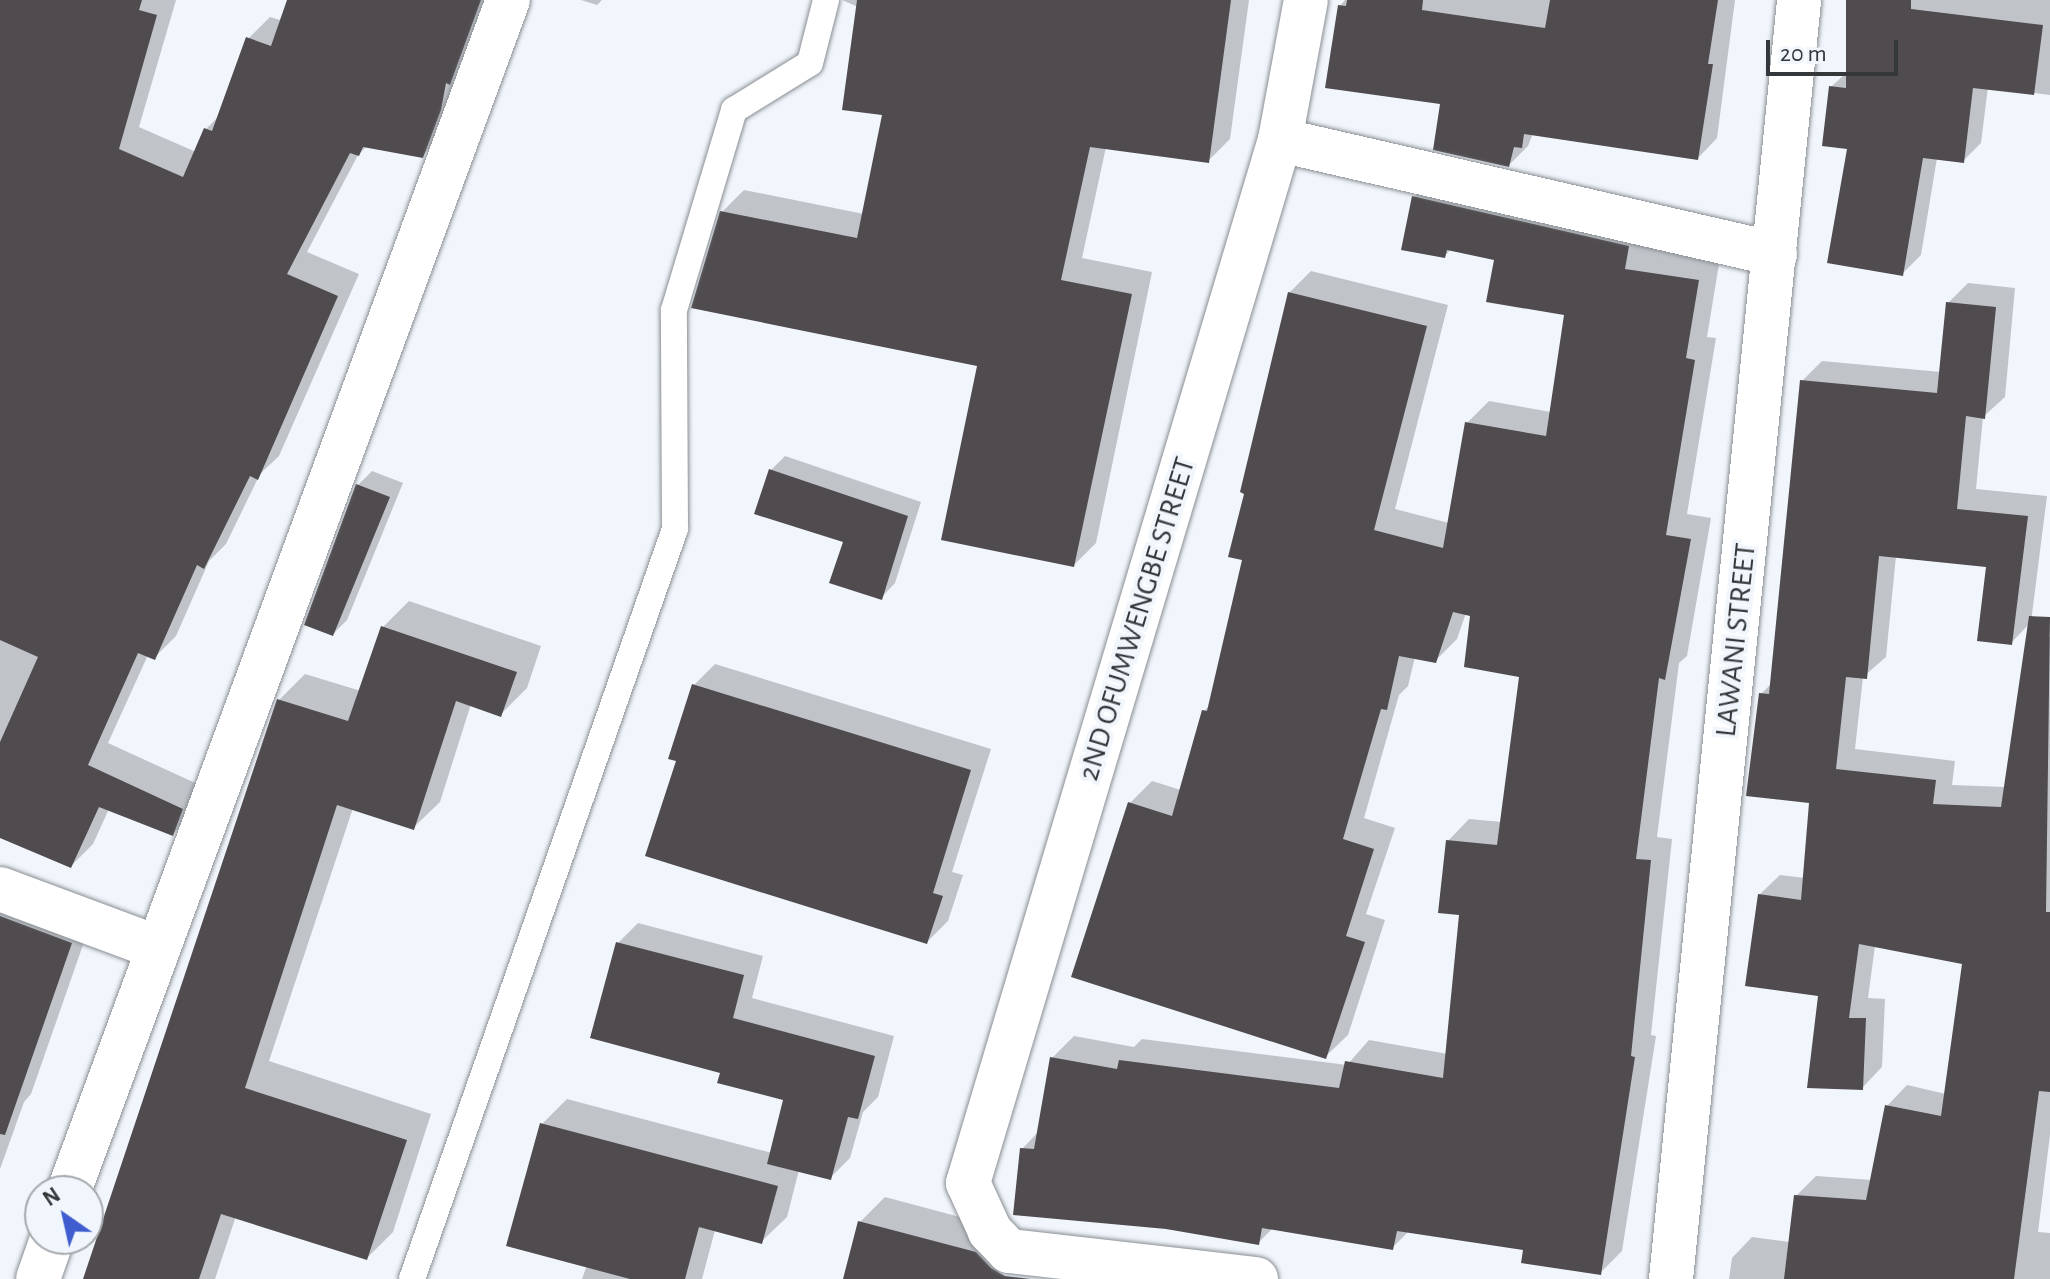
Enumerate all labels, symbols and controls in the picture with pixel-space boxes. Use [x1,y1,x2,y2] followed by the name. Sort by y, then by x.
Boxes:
[1770,24,1902,74] scale bar
[1780,42,1827,66] text: 20 m
[1071,453,1203,785] street label: 2ND OFUMWENGBE STREET
[1708,541,1764,739] street label: LAWANI STREET
[24,1175,104,1255] north arrow
[39,1183,64,1210] text: N

